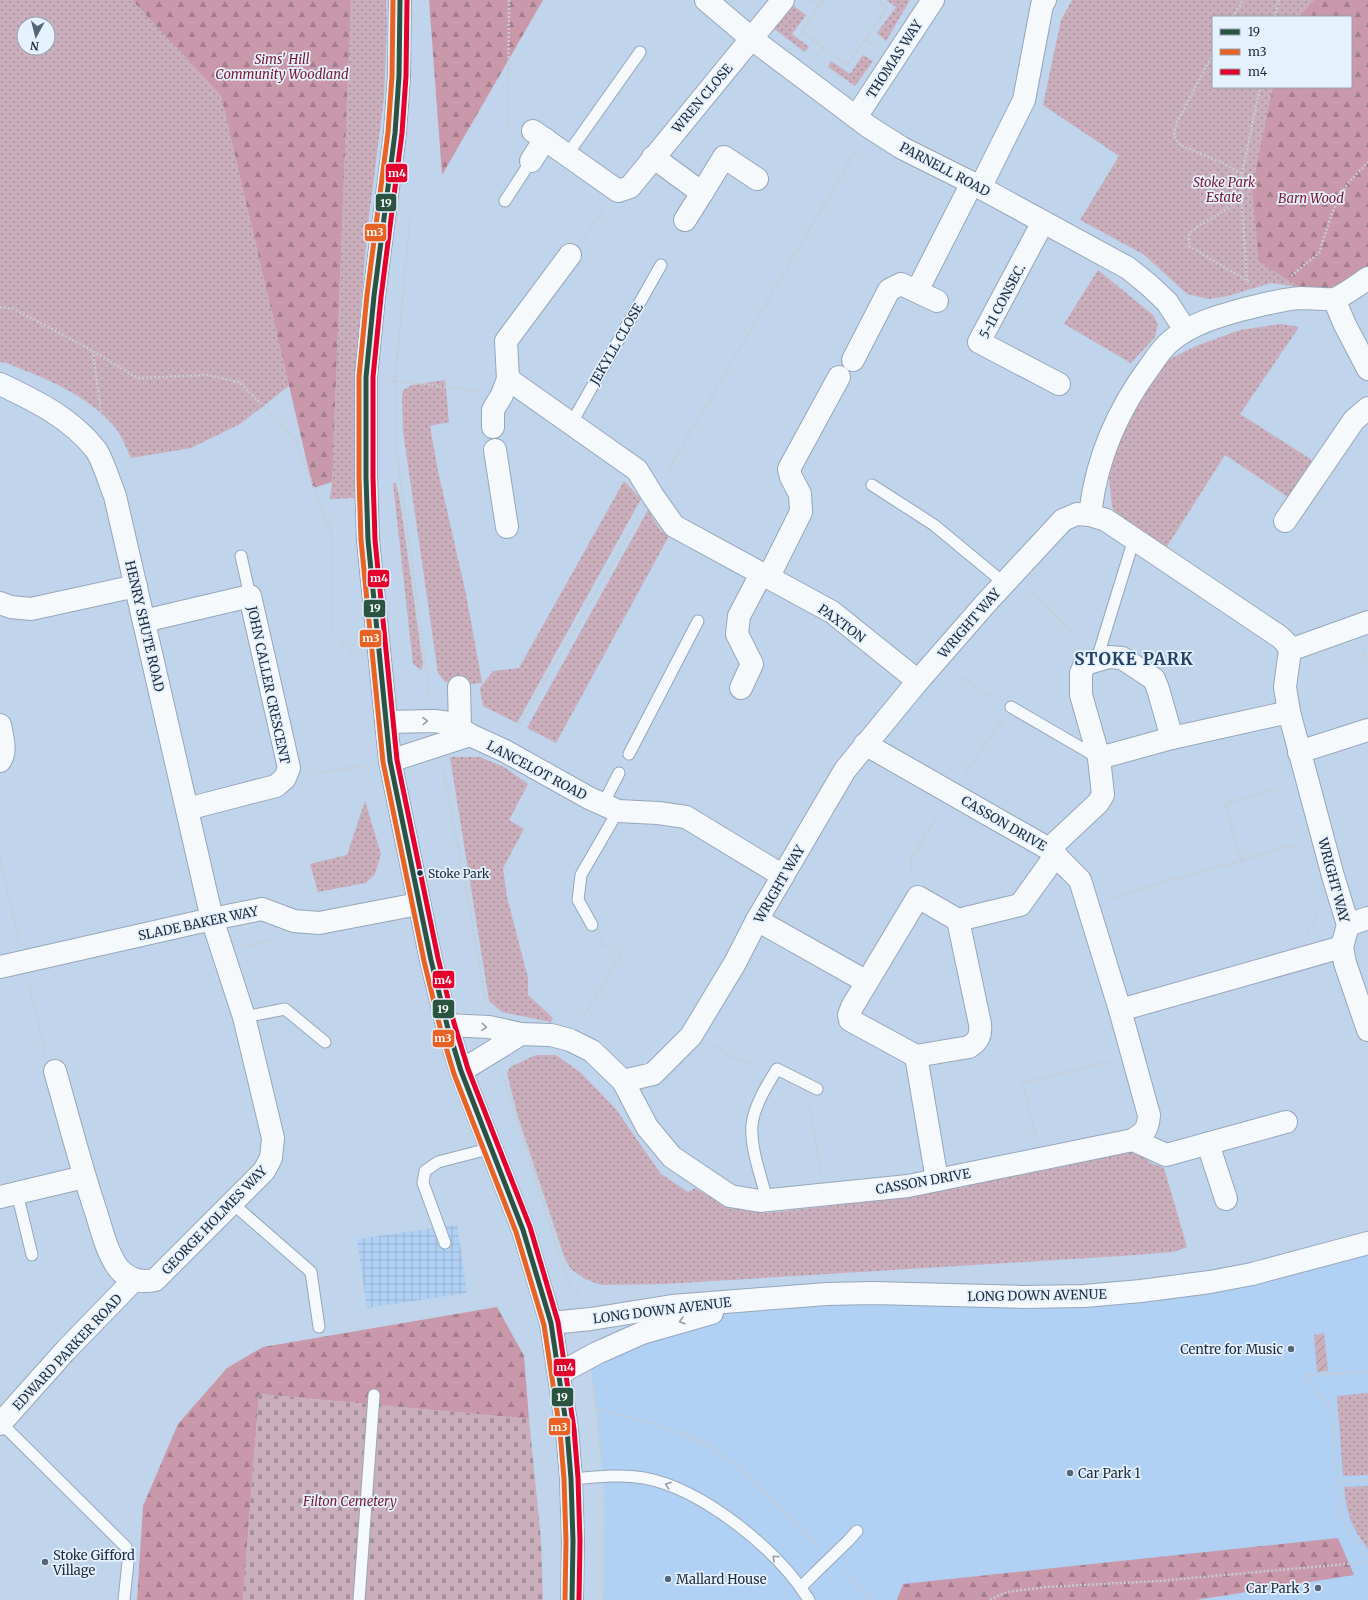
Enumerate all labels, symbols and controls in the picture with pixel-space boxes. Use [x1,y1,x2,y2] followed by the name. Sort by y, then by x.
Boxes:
[16,16,56,56] north arrow
[863,16,926,102] street label: THOMAS WAY
[1212,16,1352,88] legend
[1248,24,1260,39] text: 19
[29,38,40,53] text: N
[1248,44,1267,59] text: m3
[215,51,349,83] park label: Sims' Hill Community Woodland
[668,60,737,137] street label: WREN CLOSE
[1248,64,1268,79] text: m4
[897,138,993,201] street label: PARNELL ROAD
[385,163,408,183] line badge: m4
[388,166,406,180] text: m4
[1193,174,1255,206] park label: Stoke Park Estate
[1278,190,1344,207] park label: Barn Wood
[375,193,397,212] line badge: 19
[380,196,392,210] text: 19
[364,223,387,242] line badge: m3
[366,225,384,239] text: m3
[976,261,1029,342] street label: 5-11 CONSEC.
[586,300,647,389] street label: JEKYLL CLOSE
[121,559,168,694] street label: HENRY SHUTE ROAD
[367,569,390,588] line badge: m4
[370,571,388,585] text: m4
[934,584,1005,663] street label: WRIGHT WAY
[363,599,386,618] line badge: 19
[369,601,381,615] text: 19
[815,601,869,646] street label: PAXTON
[243,604,294,766] street label: JOHN CALLER CRESCENT
[359,629,382,648] line badge: m3
[362,631,380,645] text: m3
[1074,648,1194,670] district label: STOKE PARK
[422,717,428,725] one-way arrow
[484,737,590,804] street label: LANCELOT ROAD
[958,792,1050,855] street label: CASSON DRIVE
[1314,835,1353,925] street label: WRIGHT WAY
[750,842,809,927] street label: WRIGHT WAY
[428,866,490,881] place label: Stoke Park
[415,868,425,878] marker: Stoke Park
[137,902,260,945] street label: SLADE BAKER WAY
[432,970,455,989] line badge: m4
[434,973,452,987] text: m4
[432,999,455,1019] line badge: 19
[437,1002,449,1016] text: 19
[481,1023,487,1032] one-way arrow
[432,1029,455,1048] line badge: m3
[434,1031,452,1045] text: m3
[158,1162,271,1278] street label: GEORGE HOLMES WAY
[874,1165,973,1198] street label: CASSON DRIVE
[967,1286,1107,1305] street label: LONG DOWN AVENUE
[9,1290,126,1414] street label: EDWARD PARKER ROAD
[592,1293,733,1327] street label: LONG DOWN AVENUE
[678,1316,685,1325] one-way arrow
[1180,1341,1283,1358] place label: Centre for Music
[1286,1344,1296,1354] marker: Centre for Music
[553,1358,576,1377] line badge: m4
[556,1360,574,1374] text: m4
[551,1387,574,1407] line badge: 19
[556,1390,568,1404] text: 19
[548,1417,571,1436] line badge: m3
[550,1420,568,1434] text: m3
[1078,1465,1140,1482] place label: Car Park 1
[1065,1468,1075,1478] marker: Car Park 1
[665,1482,672,1490] one-way arrow
[302,1493,397,1510] park label: Filton Cemetery
[52,1547,135,1579] place label: Stoke Gifford Village
[772,1555,780,1563] one-way arrow
[40,1557,50,1567] marker: Stoke Gifford Village
[676,1571,767,1588] place label: Mallard House
[663,1574,673,1584] marker: Mallard House
[1246,1580,1310,1597] place label: Car Park 3
[1313,1583,1323,1593] marker: Car Park 3

